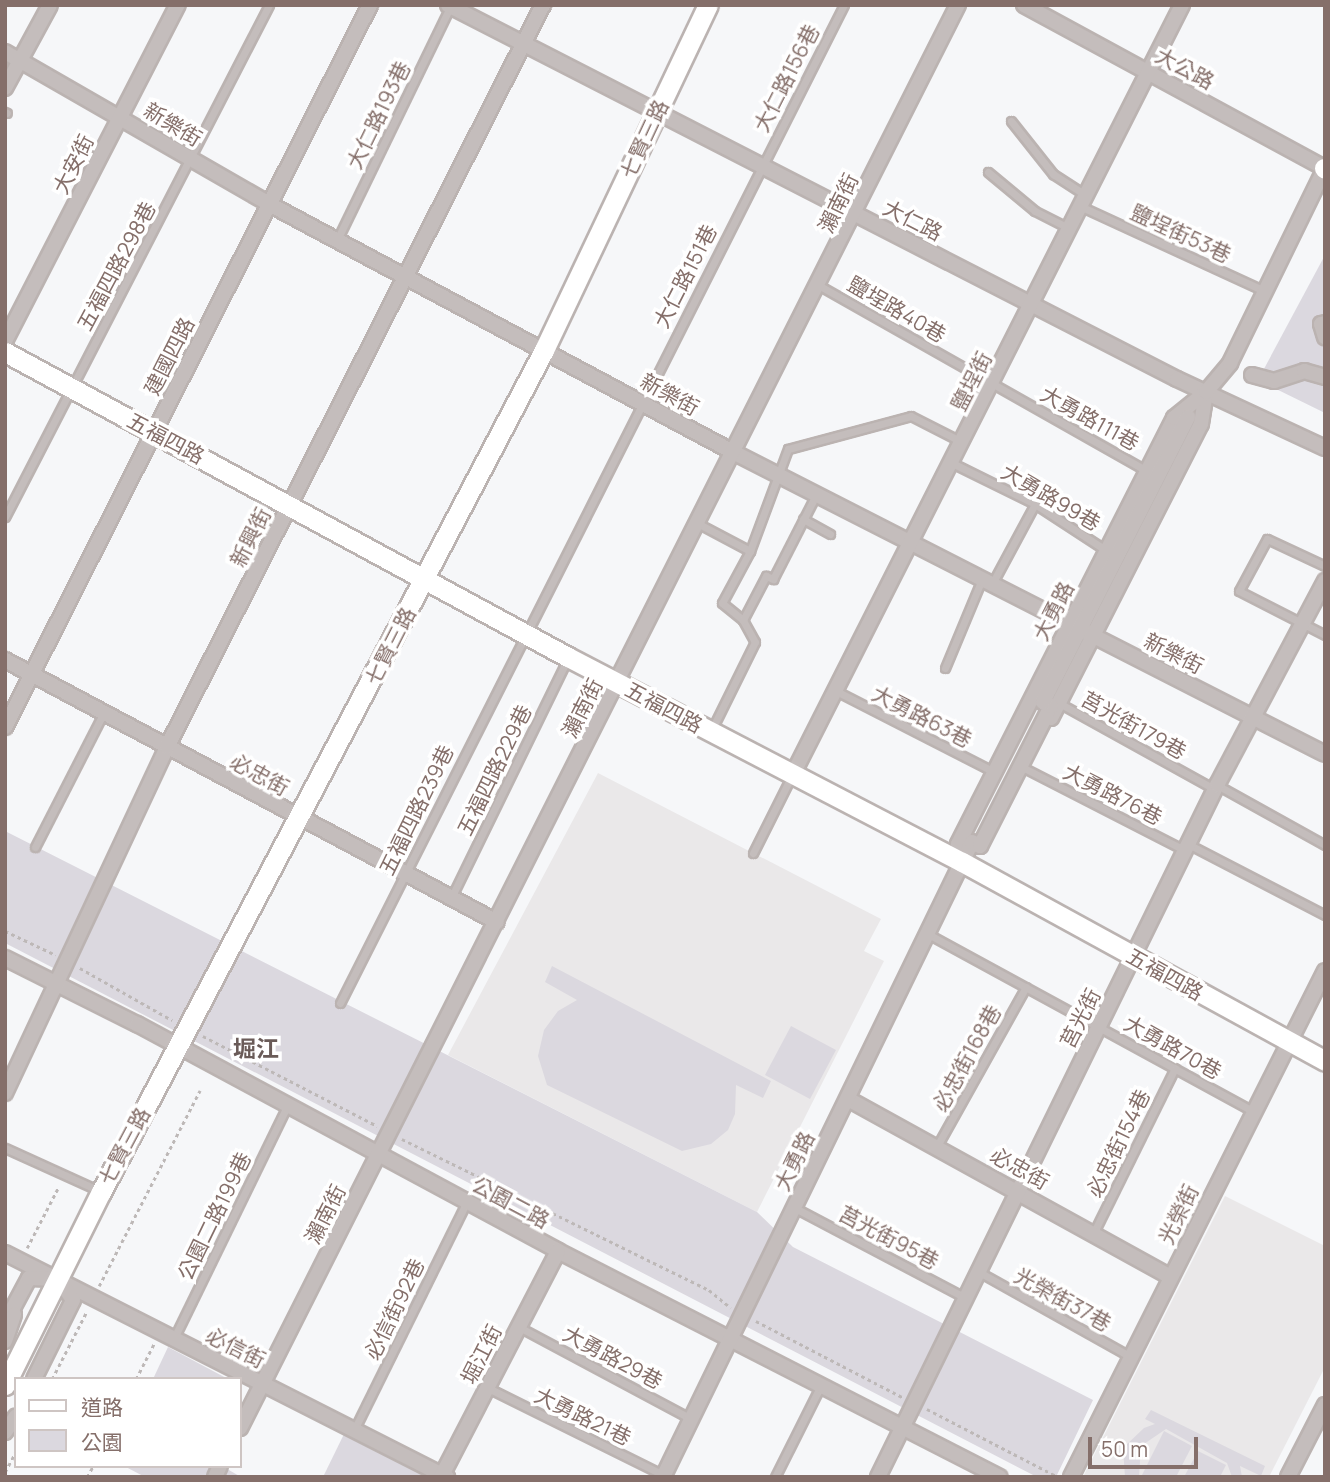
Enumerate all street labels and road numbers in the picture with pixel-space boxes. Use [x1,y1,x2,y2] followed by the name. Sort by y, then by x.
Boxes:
[748,20,824,136] street label: 大仁路156巷
[1151,42,1219,94] street label: 大公路
[341,57,415,173] street label: 大仁路193巷
[615,96,673,182] street label: 七賢三路
[140,97,206,151] street label: 新樂街
[47,130,99,198] street label: 大安街
[813,169,863,237] street label: 瀨南街
[879,194,947,246] street label: 大仁路
[71,197,161,335] street label: 五福四路298巷
[1127,199,1235,267] street label: 鹽埕街53巷
[648,220,722,332] street label: 大仁路151巷
[843,271,951,347] street label: 鹽埕路40巷
[139,313,199,399] street label: 建國四路
[945,347,997,415] street label: 鹽埕街
[636,368,704,420] street label: 新樂街
[1036,381,1144,455] street label: 大勇路111巷
[123,407,209,469] street label: 五福四路
[997,459,1105,535] street label: 大勇路99巷
[224,503,276,571] street label: 新興街
[1027,577,1079,645] street label: 大勇路
[360,603,420,689] street label: 七賢三路
[1140,627,1208,679] street label: 新樂街
[556,674,608,742] street label: 瀨南街
[621,676,707,738] street label: 五福四路
[868,680,976,752] street label: 大勇路63巷
[1077,686,1191,764] street label: 莒光街179巷
[452,701,536,839] street label: 五福四路229巷
[374,741,458,879] street label: 五福四路239巷
[226,748,294,800] street label: 必忠街
[1059,758,1167,830] street label: 大勇路76巷
[1122,943,1208,1005] street label: 五福四路
[1054,984,1106,1052] street label: 莒光街
[927,1001,1005,1115] street label: 必忠街168巷
[1120,1010,1226,1084] street label: 大勇路70巷
[1081,1085,1155,1201] street label: 必忠街154巷
[93,1103,155,1189] street label: 七賢三路
[769,1127,819,1195] street label: 大勇路
[986,1142,1054,1194] street label: 必忠街
[172,1148,256,1284] street label: 公園二路199巷
[468,1171,554,1233] street label: 公園二路
[299,1180,351,1248] street label: 瀨南街
[1153,1180,1203,1248] street label: 光榮街
[835,1200,943,1274] street label: 莒光街95巷
[359,1254,429,1364] street label: 必信街92巷
[1010,1262,1116,1336] street label: 光榮街37巷
[455,1320,507,1388] street label: 堀江街
[559,1320,667,1394] street label: 大勇路29巷
[202,1321,270,1373] street label: 必信街
[531,1382,635,1450] street label: 大勇路21巷

